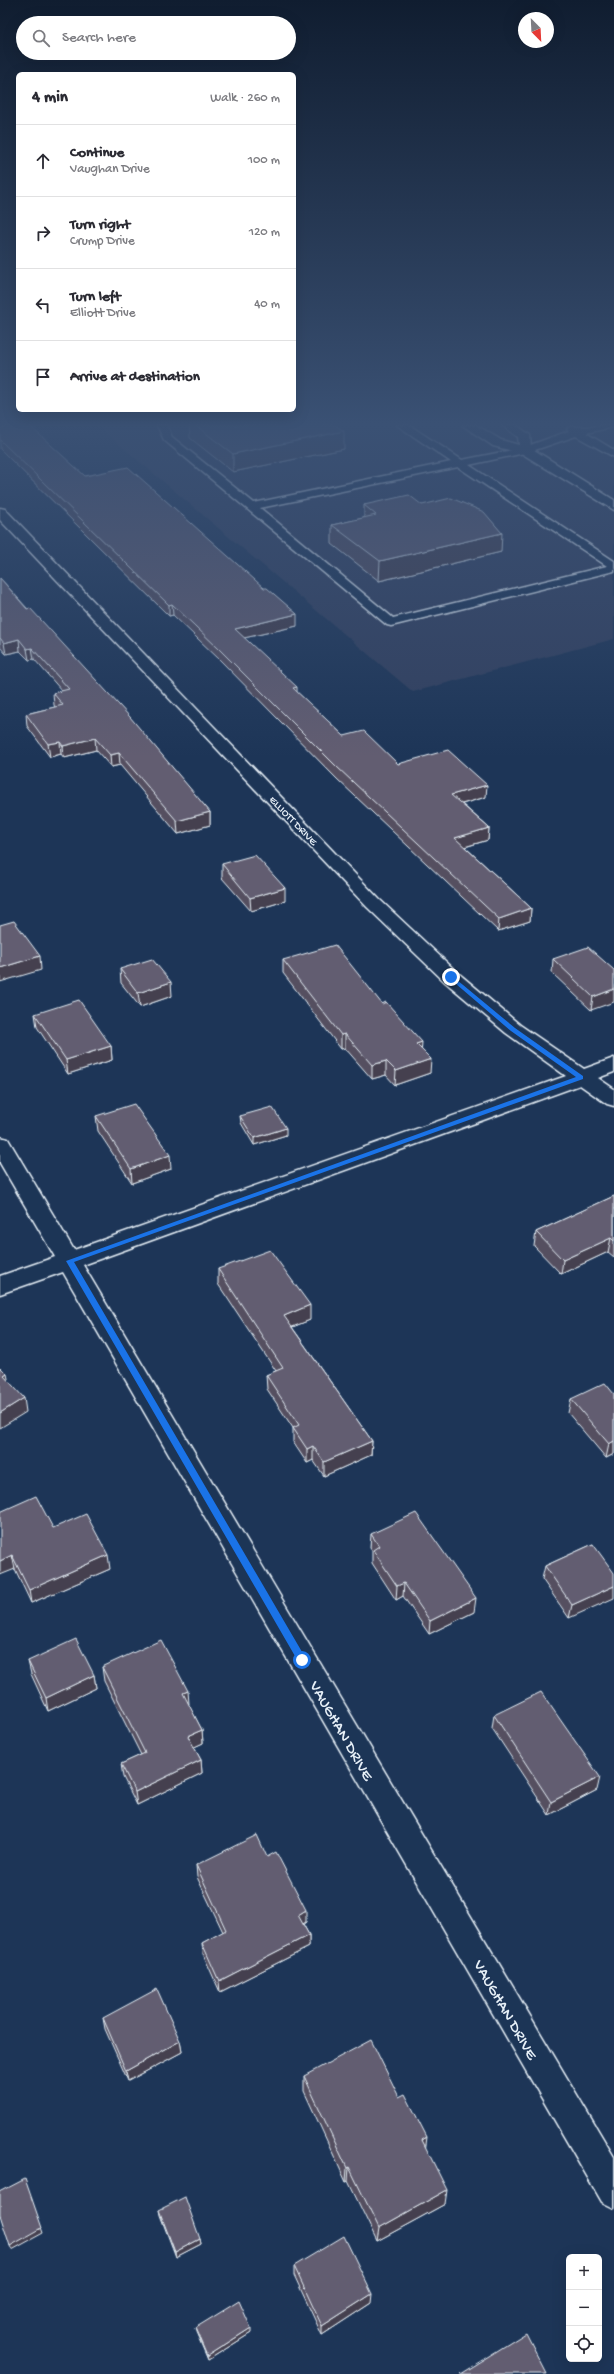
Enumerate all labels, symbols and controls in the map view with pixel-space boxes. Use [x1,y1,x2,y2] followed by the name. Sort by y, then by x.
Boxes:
[518,12,554,48] north arrow
[16,16,296,60] search box
[30,27,52,49] icon: search
[62,29,136,47] text: Search here
[32,88,68,108] text: 4 min
[210,91,280,106] text: Walk · 260 m
[70,144,124,162] text: Continue
[32,150,54,172] icon: ahead
[248,153,280,168] text: 100 m
[70,162,150,177] text: Vaughan Drive
[70,216,130,234] text: Turn right
[32,222,54,244] icon: right
[249,225,280,240] text: 120 m
[70,234,135,249] text: Crump Drive
[70,288,121,306] text: Turn left
[32,294,54,316] icon: left
[254,297,280,312] text: 40 m
[70,306,135,321] text: Elliott Drive
[32,366,54,388] icon: arrive
[70,368,200,386] text: Arrive at destination
[266,794,320,849] street label: ELLIOTT DRIVE
[442,968,460,986] route end
[293,1651,311,1669] route start
[303,1678,377,1786] street label: VAUGHAN DRIVE
[467,1957,541,2065] street label: VAUGHAN DRIVE
[566,2254,602,2362] map controls
[566,2254,602,2290] button: +
[566,2290,602,2326] button: −
[566,2326,602,2362] button: locate

